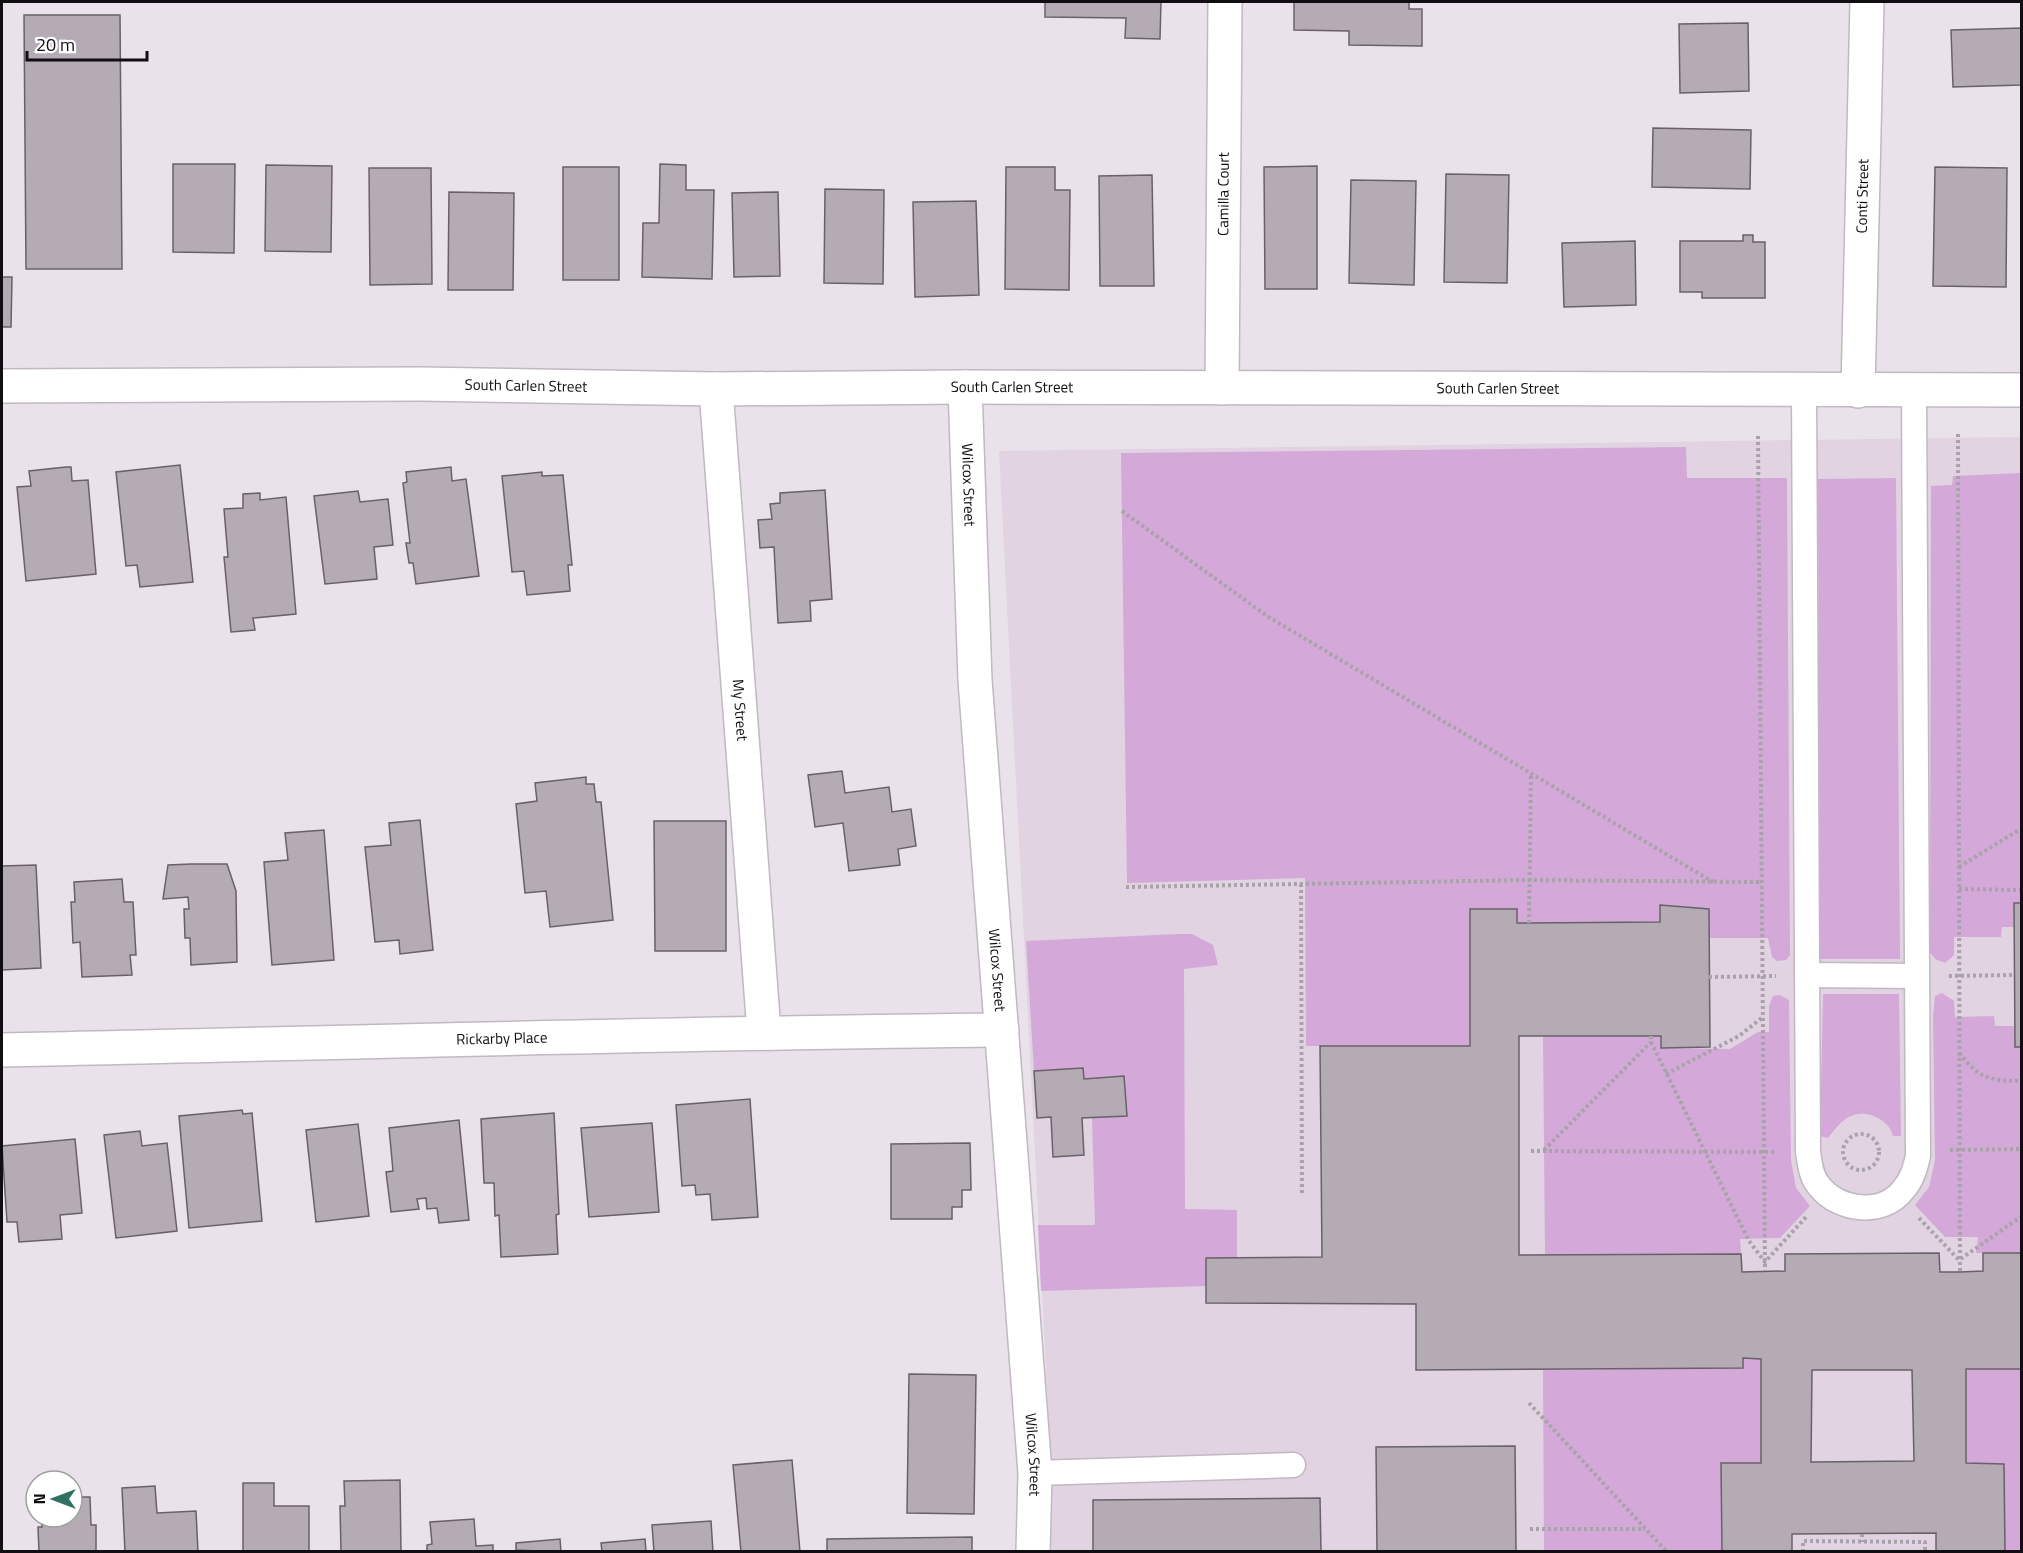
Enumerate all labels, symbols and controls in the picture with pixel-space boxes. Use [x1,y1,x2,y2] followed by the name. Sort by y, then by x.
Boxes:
[27,24,147,62] scale bar
[36,31,75,58] text: 20 m
[1211,151,1235,236] street label: Camilla Court
[1850,158,1874,234] street label: Conti Street
[464,373,588,398] street label: South Carlen Street
[951,375,1074,398] street label: South Carlen Street
[1437,376,1560,400] street label: South Carlen Street
[956,443,982,528] street label: Wilcox Street
[727,678,754,743] street label: My Street
[983,928,1012,1013] street label: Wilcox Street
[456,1025,548,1051] street label: Rickarby Place
[1020,1412,1047,1497] street label: Wilcox Street
[24,1469,84,1529] north arrow
[27,1493,51,1505] text: N

